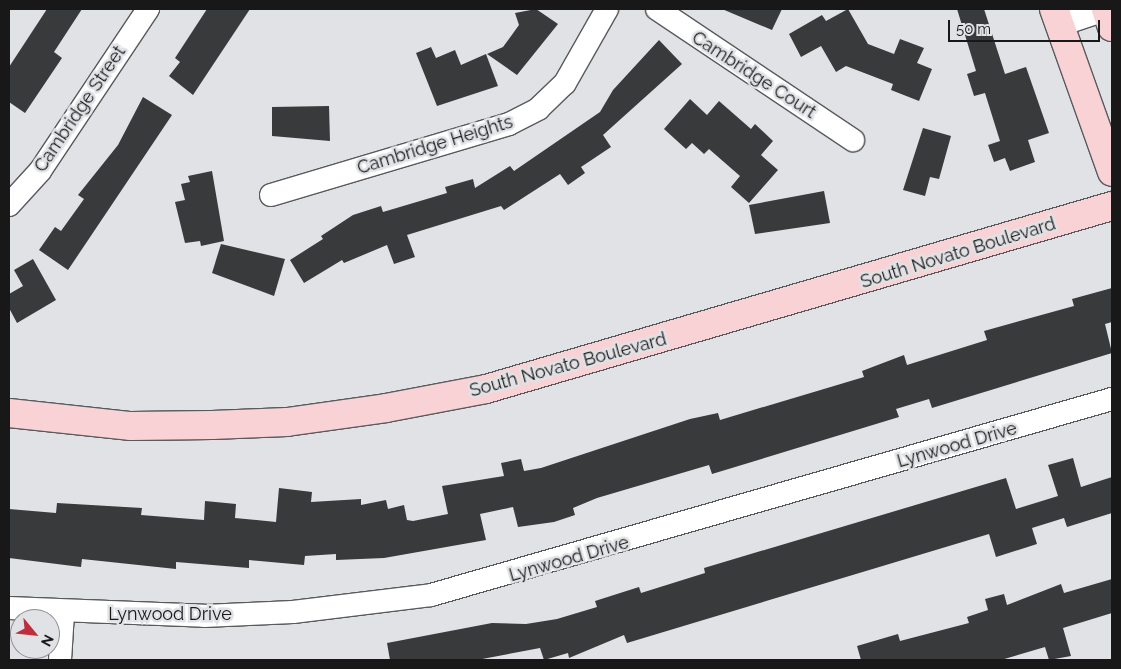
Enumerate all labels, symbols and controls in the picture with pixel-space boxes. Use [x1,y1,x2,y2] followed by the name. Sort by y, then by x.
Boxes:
[951,10,1104,42] scale bar
[956,20,991,38] text: 50 m
[688,27,820,123] street label: Cambridge Court
[30,42,130,176] street label: Cambridge Street
[355,111,515,179] street label: Cambridge Heights
[858,213,1058,293] street label: South Novato Boulevard
[467,328,669,402] street label: South Novato Boulevard
[895,418,1019,472] street label: Lynwood Drive
[507,532,631,586] street label: Lynwood Drive
[108,603,232,625] street label: Lynwood Drive
[10,609,60,659] north arrow
[38,632,57,649] text: N

